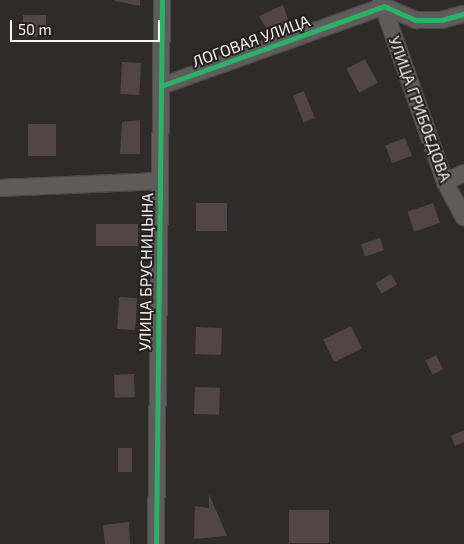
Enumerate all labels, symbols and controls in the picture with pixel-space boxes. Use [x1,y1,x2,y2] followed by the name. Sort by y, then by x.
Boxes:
[12,10,162,42] scale bar
[190,11,312,71] street label: ЛОГОВАЯ УЛИЦА
[18,20,52,38] text: 50 m
[385,33,455,185] street label: УЛИЦА ГРИБОЕДОВА
[135,193,157,351] street label: УЛИЦА БРУСНИЦЫНА

